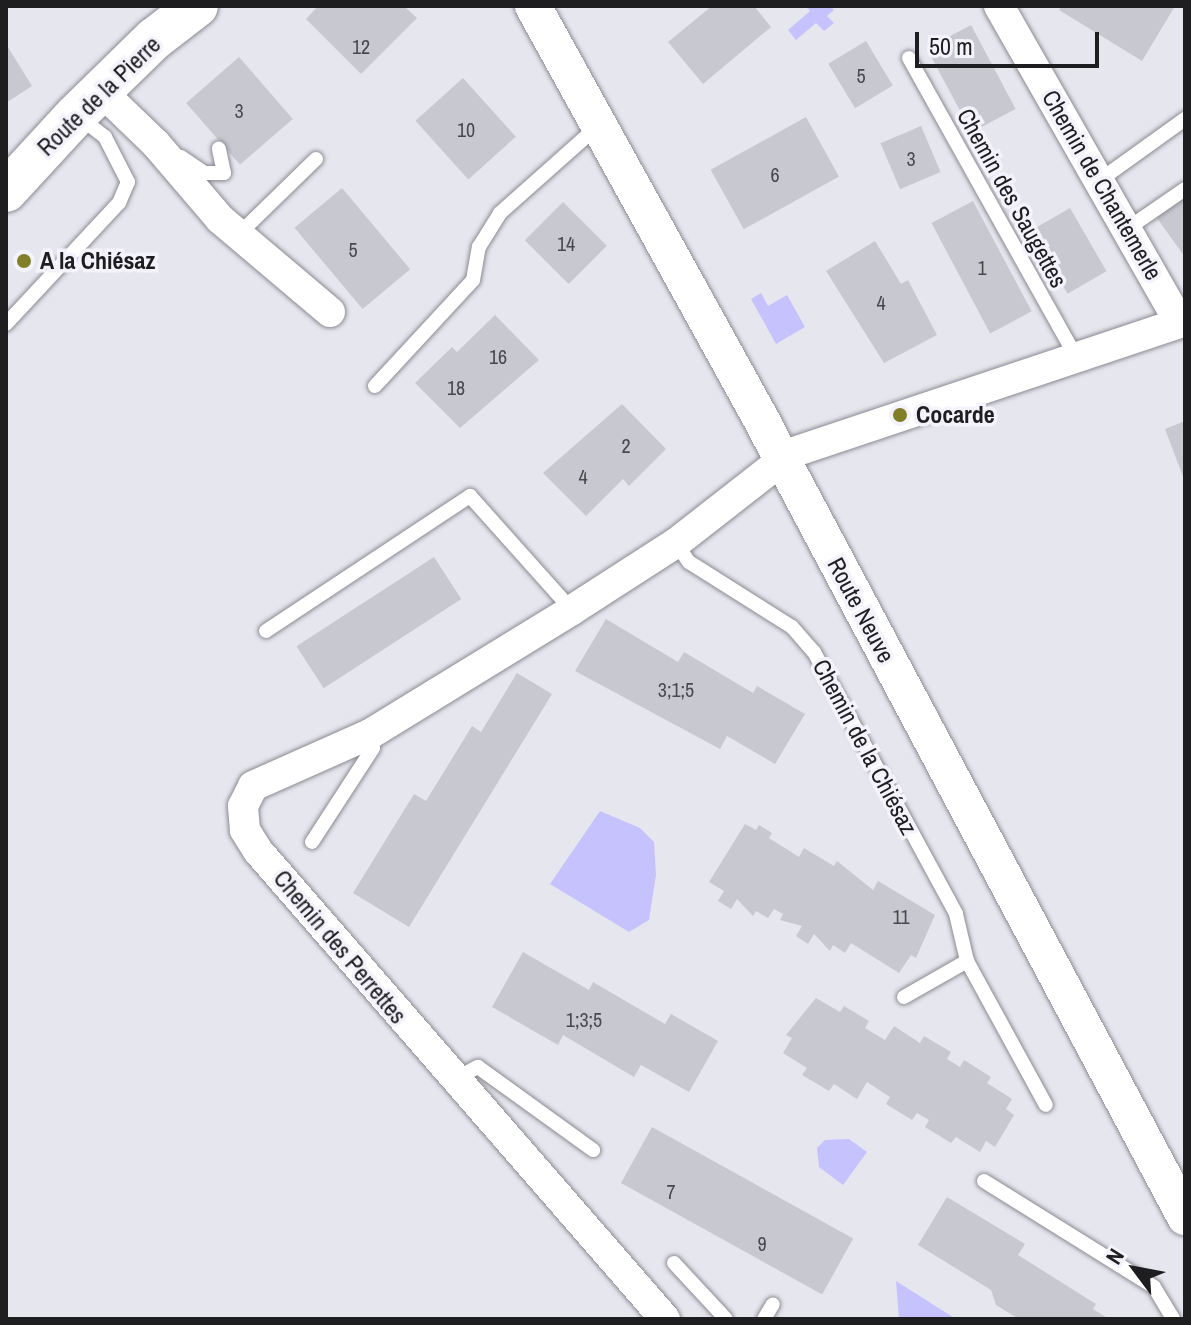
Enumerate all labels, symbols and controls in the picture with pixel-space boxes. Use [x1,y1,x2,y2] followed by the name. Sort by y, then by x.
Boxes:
[919,16,1103,66] scale bar
[32,30,166,162] street label: Route de la Pierre
[929,30,973,62] text: 50 m
[352,34,370,58] house number: 12
[856,63,866,87] house number: 5
[1036,85,1168,285] street label: Chemin de Chantemerle
[234,98,244,122] house number: 3
[951,103,1073,293] street label: Chemin des Saugettes
[457,117,475,141] house number: 10
[906,146,916,170] house number: 3
[770,162,780,186] house number: 6
[557,231,575,255] house number: 14
[348,237,358,261] house number: 5
[40,247,156,275] place label: A la Chiésaz
[15,252,33,270] marker: A la Chiésaz
[977,255,987,279] house number: 1
[876,290,886,314] house number: 4
[489,344,507,368] house number: 16
[447,375,465,399] house number: 18
[916,401,995,429] place label: Cocarde
[891,406,909,424] marker: Cocarde
[621,433,631,457] house number: 2
[578,464,588,488] house number: 4
[821,553,901,667] street label: Route Neuve
[807,654,923,840] street label: Chemin de la Chiésaz
[658,677,694,701] house number: 3;1;5
[267,864,413,1030] street label: Chemin des Perrettes
[892,904,910,928] house number: 11
[566,1007,602,1031] house number: 1;3;5
[666,1179,676,1203] house number: 7
[1095,1229,1175,1309] north arrow
[757,1231,767,1255] house number: 9
[1098,1243,1131,1270] text: N

